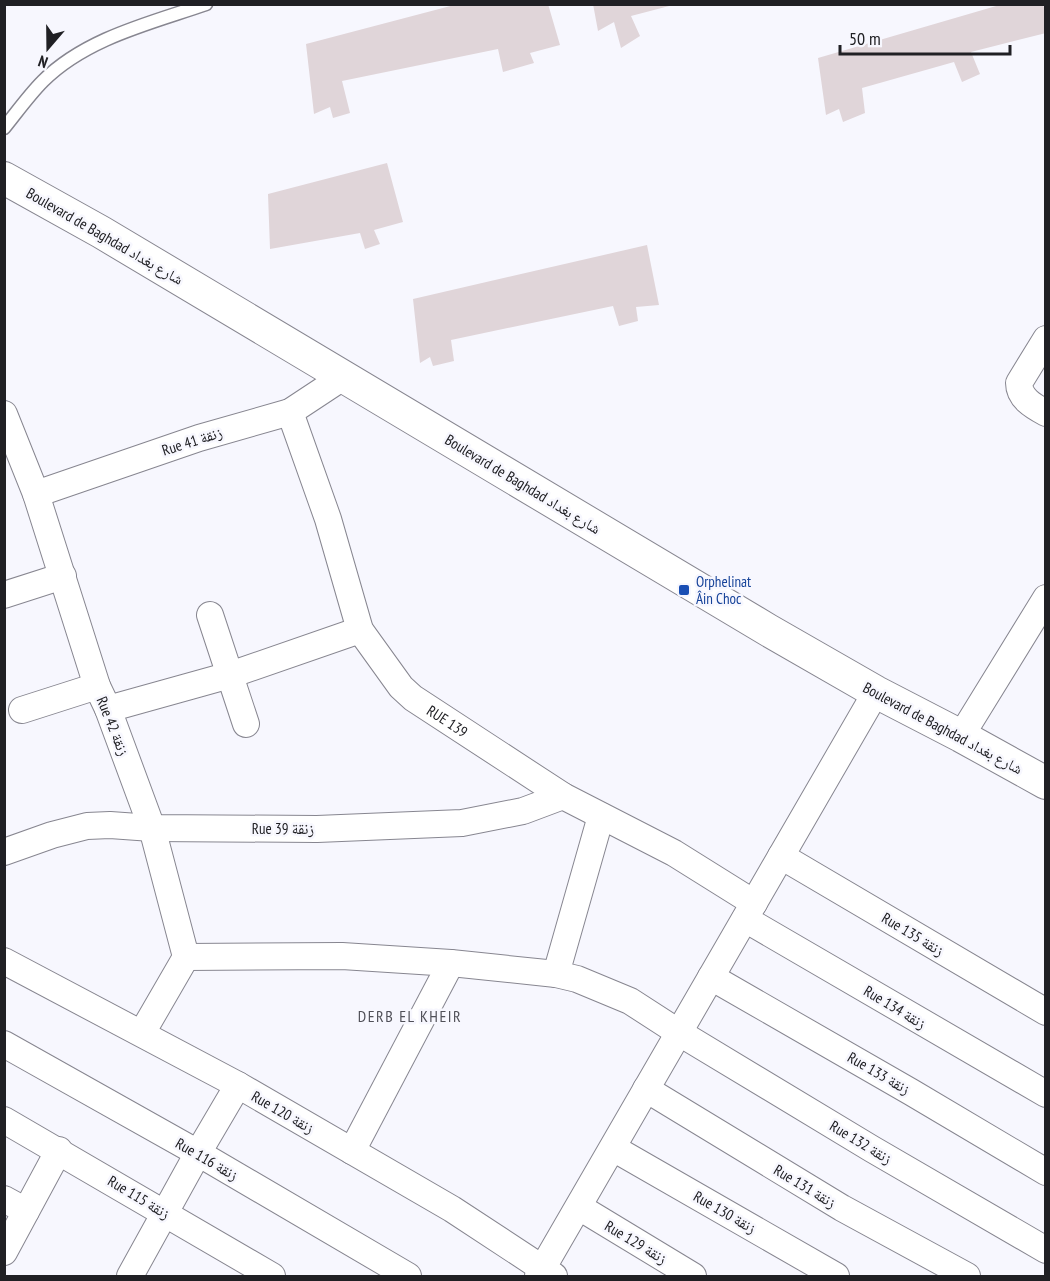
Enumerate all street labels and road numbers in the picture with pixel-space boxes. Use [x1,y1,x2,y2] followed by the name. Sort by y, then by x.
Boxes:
[23,183,187,290] street label: Boulevard de Baghdad شارع بغداد
[159,422,225,460] street label: Rue 41 زنقة
[441,430,604,539] street label: Boulevard de Baghdad شارع بغداد
[859,678,1026,779] street label: Boulevard de Baghdad شارع بغداد
[93,694,134,759] street label: Rue 42 زنقة
[424,700,472,741] street label: RUE 139
[252,819,314,838] street label: Rue 39 زنقة
[879,908,948,960] street label: Rue 135 زنقة
[861,981,930,1033] street label: Rue 134 زنقة
[844,1048,914,1099] street label: Rue 133 زنقة
[248,1087,318,1138] street label: Rue 120 زنقة
[827,1116,896,1168] street label: Rue 132 زنقة
[172,1134,242,1185] street label: Rue 116 زنقة
[771,1160,840,1212] street label: Rue 131 زنقة
[105,1171,174,1223] street label: Rue 115 زنقة
[690,1187,760,1238] street label: Rue 130 زنقة
[602,1216,671,1268] street label: Rue 129 زنقة

